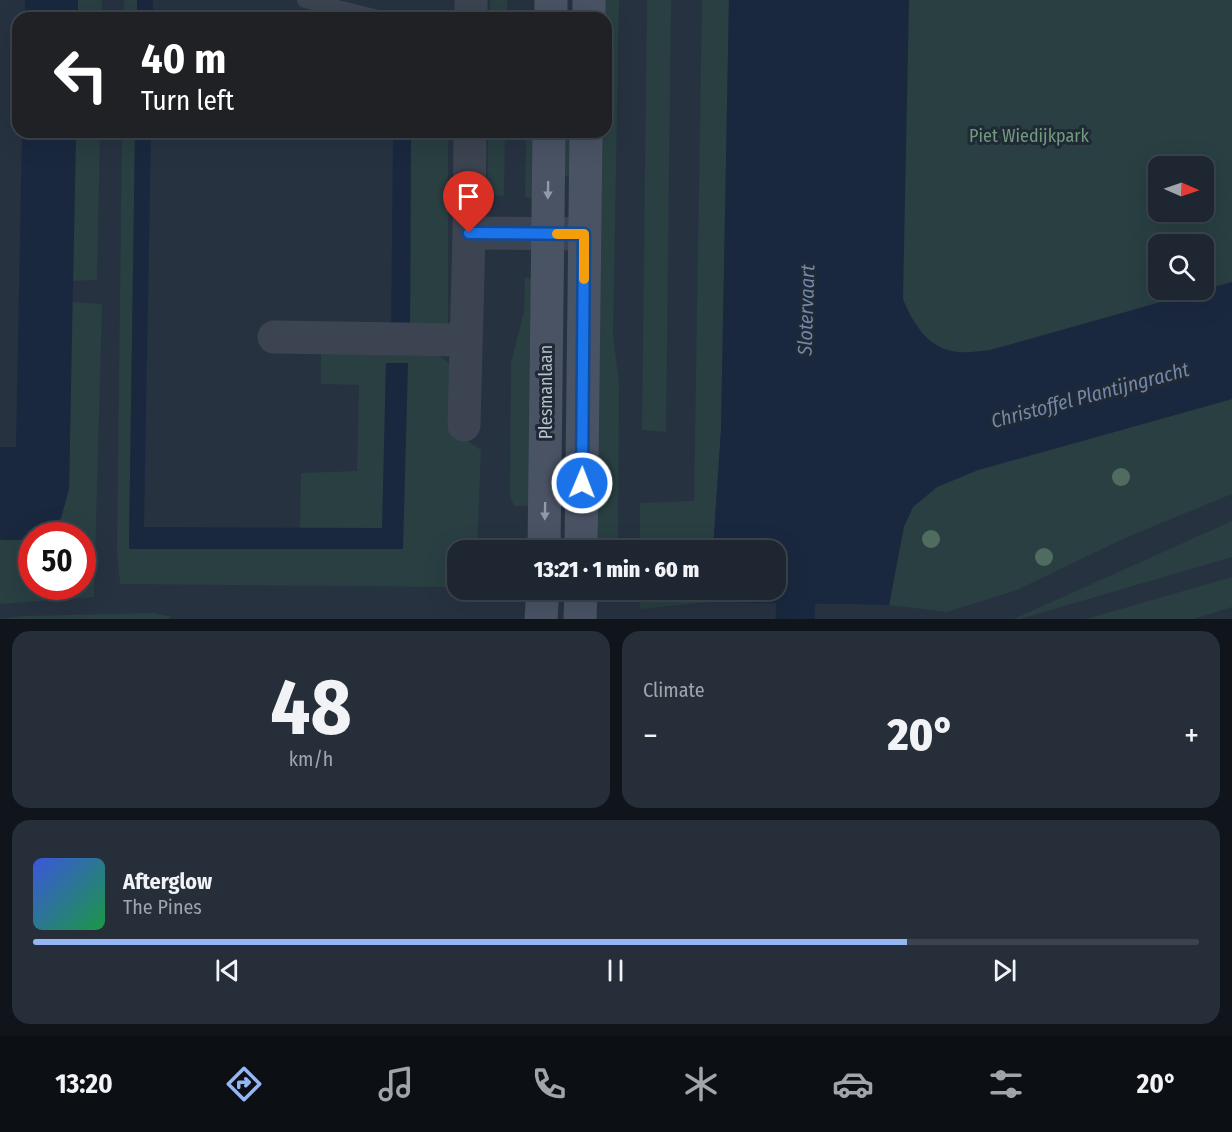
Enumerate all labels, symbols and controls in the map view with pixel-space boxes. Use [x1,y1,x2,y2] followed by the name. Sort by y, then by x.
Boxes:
[141,34,226,84] text: 40 m
[42,36,120,114] icon: left
[141,85,234,117] text: Turn left
[969,125,1090,147] park label: Piet Wiedijkpark
[1148,156,1214,222] north arrow
[1148,156,1214,300] map controls
[443,171,494,233] pin
[452,180,485,213] icon: arrive
[543,181,553,200] one-way arrow
[1148,234,1214,300] button: search
[792,264,820,357] water label: Slotervaart
[535,345,557,439] street label: Plesmanlaan
[988,357,1192,433] water label: Christoffel Plantijngracht
[550,451,614,515] position arrow
[540,502,550,521] one-way arrow
[18,522,96,600] speed limit sign: 50
[534,556,699,583] text: 13:21 · 1 min · 60 m
[270,661,352,755] text: 48
[643,678,705,702] text: Climate
[887,708,954,762] text: 20°
[643,716,658,756] text: −
[1184,716,1199,756] text: +
[289,747,333,771] text: km/h
[123,868,212,895] text: Afterglow
[123,895,202,919] text: The Pines
[211,954,244,987] icon: previous
[599,954,632,987] icon: pause
[988,954,1021,987] icon: next
[223,1063,265,1105] icon: directions
[375,1063,417,1105] icon: music
[528,1063,570,1105] icon: phone
[680,1063,722,1105] icon: climate
[832,1063,874,1105] icon: car
[985,1063,1027,1105] icon: filters
[55,1068,113,1100] text: 13:20
[1137,1068,1177,1100] text: 20°

